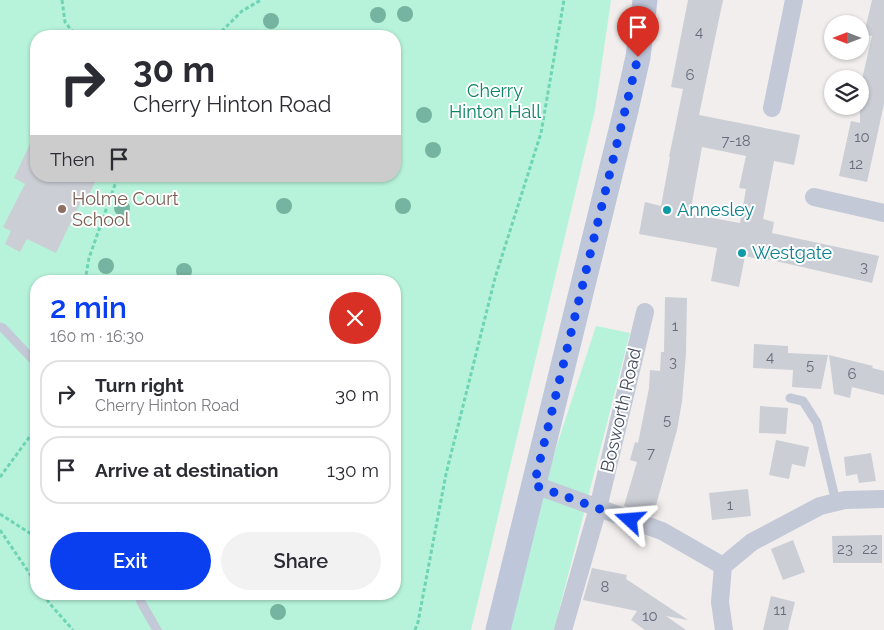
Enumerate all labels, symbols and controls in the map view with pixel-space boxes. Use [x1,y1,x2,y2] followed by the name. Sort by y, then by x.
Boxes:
[617,6,659,57] pin
[624,13,652,41] icon: arrive
[824,15,869,60] north arrow
[824,15,869,115] map controls
[695,23,703,41] house number: 4
[133,49,215,90] text: 30 m
[50,50,115,115] icon: right
[685,66,695,84] house number: 6
[824,70,869,115] button: layers
[449,80,541,122] park label: Cherry Hinton Hall
[133,91,331,117] text: Cherry Hinton Road
[854,128,870,146] house number: 10
[721,132,751,150] house number: 7-18
[105,145,133,173] icon: arrive
[50,148,95,170] text: Then
[849,155,863,173] house number: 12
[72,188,179,230] place label: Holme Court School
[677,199,755,220] place label: Annesley
[56,203,68,215] marker: Holme Court School
[661,204,673,216] marker: Annesley
[752,242,833,263] place label: Westgate
[736,247,748,259] marker: Westgate
[860,258,868,276] house number: 3
[50,290,127,325] text: 2 min
[329,292,381,344] button: close
[672,317,679,335] house number: 1
[50,327,144,346] text: 160 m · 16:30
[596,346,645,474] street label: Bosworth Road
[766,348,774,366] house number: 4
[669,353,677,371] house number: 3
[806,356,814,374] house number: 5
[847,365,857,383] house number: 6
[95,374,184,396] text: Turn right
[52,380,80,408] icon: right
[335,383,379,405] text: 30 m
[95,396,239,415] text: Cherry Hinton Road
[663,411,671,429] house number: 5
[647,444,655,462] house number: 7
[52,456,80,484] icon: arrive
[95,459,279,481] text: Arrive at destination
[327,459,379,481] text: 130 m
[603,493,655,545] position arrow
[727,496,734,514] house number: 1
[50,532,211,590] button: Exit
[221,532,381,590] button: Share
[837,540,853,558] house number: 23
[862,540,878,558] house number: 22
[601,578,610,596] house number: 8
[774,601,787,619] house number: 11
[642,607,658,625] house number: 10

